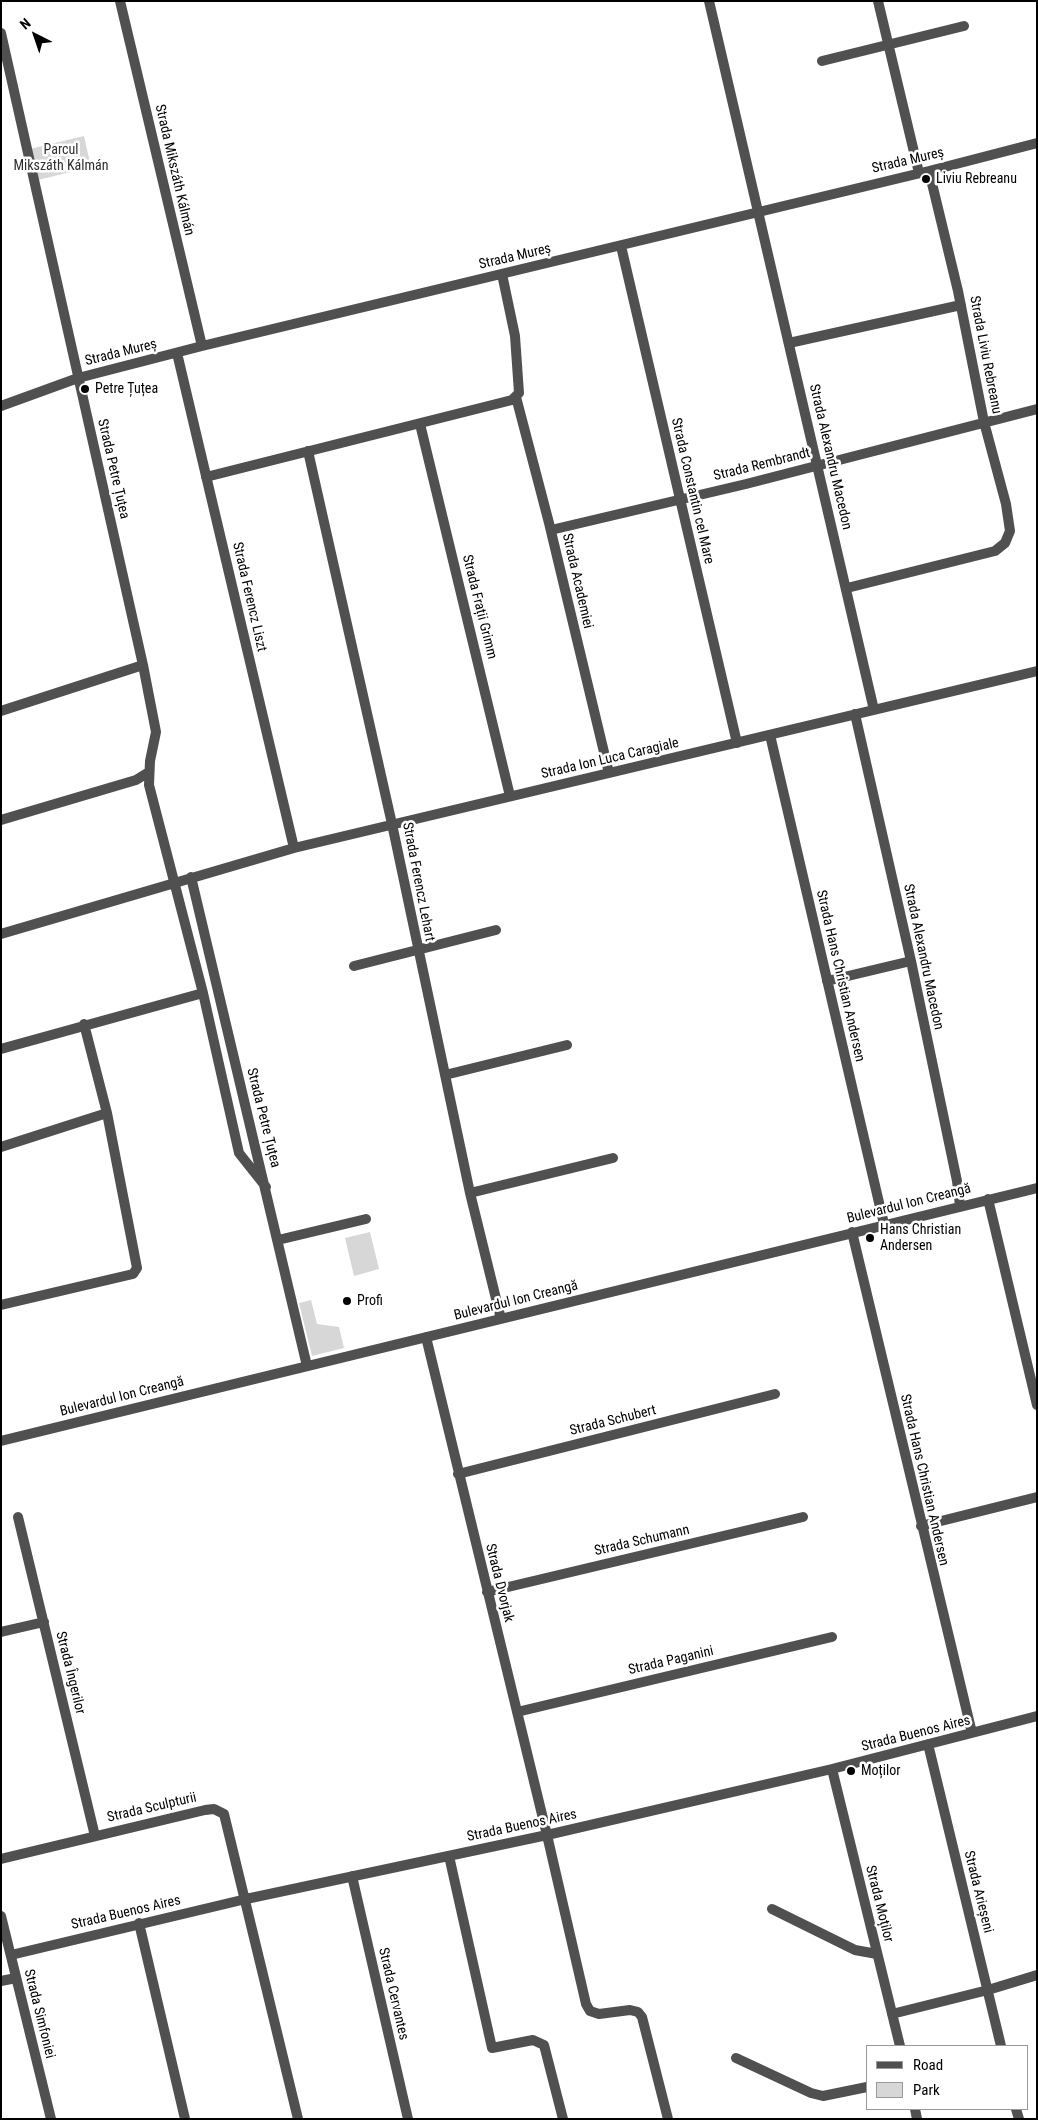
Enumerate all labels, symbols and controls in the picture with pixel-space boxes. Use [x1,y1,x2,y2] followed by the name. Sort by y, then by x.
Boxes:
[10,10,60,60] north arrow
[17,15,34,33] text: N
[151,103,197,237] street label: Strada Mikszáth Kálmán
[13,142,109,174] park label: Parcul Mikszáth Kálmán
[870,145,946,177] street label: Strada Mureș
[936,171,1017,187] place label: Liviu Rebreanu
[920,173,932,185] marker: Liviu Rebreanu
[477,241,553,273] street label: Strada Mureș
[965,295,1005,415] street label: Strada Liviu Rebreanu
[83,336,159,370] street label: Strada Mureș
[95,381,158,397] place label: Petre Țuțea
[79,383,91,395] marker: Petre Țuțea
[805,383,855,531] street label: Strada Alexandru Macedon
[667,416,717,566] street label: Strada Constantin cel Mare
[93,417,133,521] street label: Strada Petre Țuțea
[712,445,812,485] street label: Strada Rembrandt
[558,532,596,630] street label: Strada Academiei
[228,541,270,653] street label: Strada Ferencz Liszt
[458,553,500,661] street label: Strada Frații Grimm
[539,735,681,783] street label: Strada Ion Luca Caragiale
[398,821,438,943] street label: Strada Ferencz Lehart
[899,883,947,1031] street label: Strada Alexandru Macedon
[812,889,868,1063] street label: Strada Hans Christian Andersen
[243,1066,283,1170] street label: Strada Petre Țuțea
[845,1180,973,1228] street label: Bulevardul Ion Creangă
[880,1222,961,1254] place label: Hans Christian Andersen
[864,1232,876,1244] marker: Hans Christian Andersen
[452,1277,580,1325] street label: Bulevardul Ion Creangă
[357,1293,383,1309] place label: Profi
[341,1295,353,1307] marker: Profi
[58,1373,186,1421] street label: Bulevardul Ion Creangă
[896,1393,952,1567] street label: Strada Hans Christian Andersen
[568,1402,658,1440] street label: Strada Schubert
[593,1522,691,1560] street label: Strada Schumann
[481,1542,517,1624] street label: Strada Dvorjak
[52,1630,88,1716] street label: Strada Îngerilor
[627,1643,715,1679] street label: Strada Paganini
[860,1712,972,1756] street label: Strada Buenos Aires
[861,1763,900,1779] place label: Moților
[845,1765,857,1777] marker: Moților
[106,1790,198,1826] street label: Strada Sculpturii
[466,1806,578,1846] street label: Strada Buenos Aires
[960,1849,996,1935] street label: Strada Arieșeni
[861,1864,897,1944] street label: Strada Moților
[70,1892,182,1934] street label: Strada Buenos Aires
[374,1946,412,2042] street label: Strada Cervantes
[20,1968,58,2060] street label: Strada Simfoniei
[866,2045,1028,2110] legend
[913,2056,943,2074] text: Road
[913,2081,940,2099] text: Park

